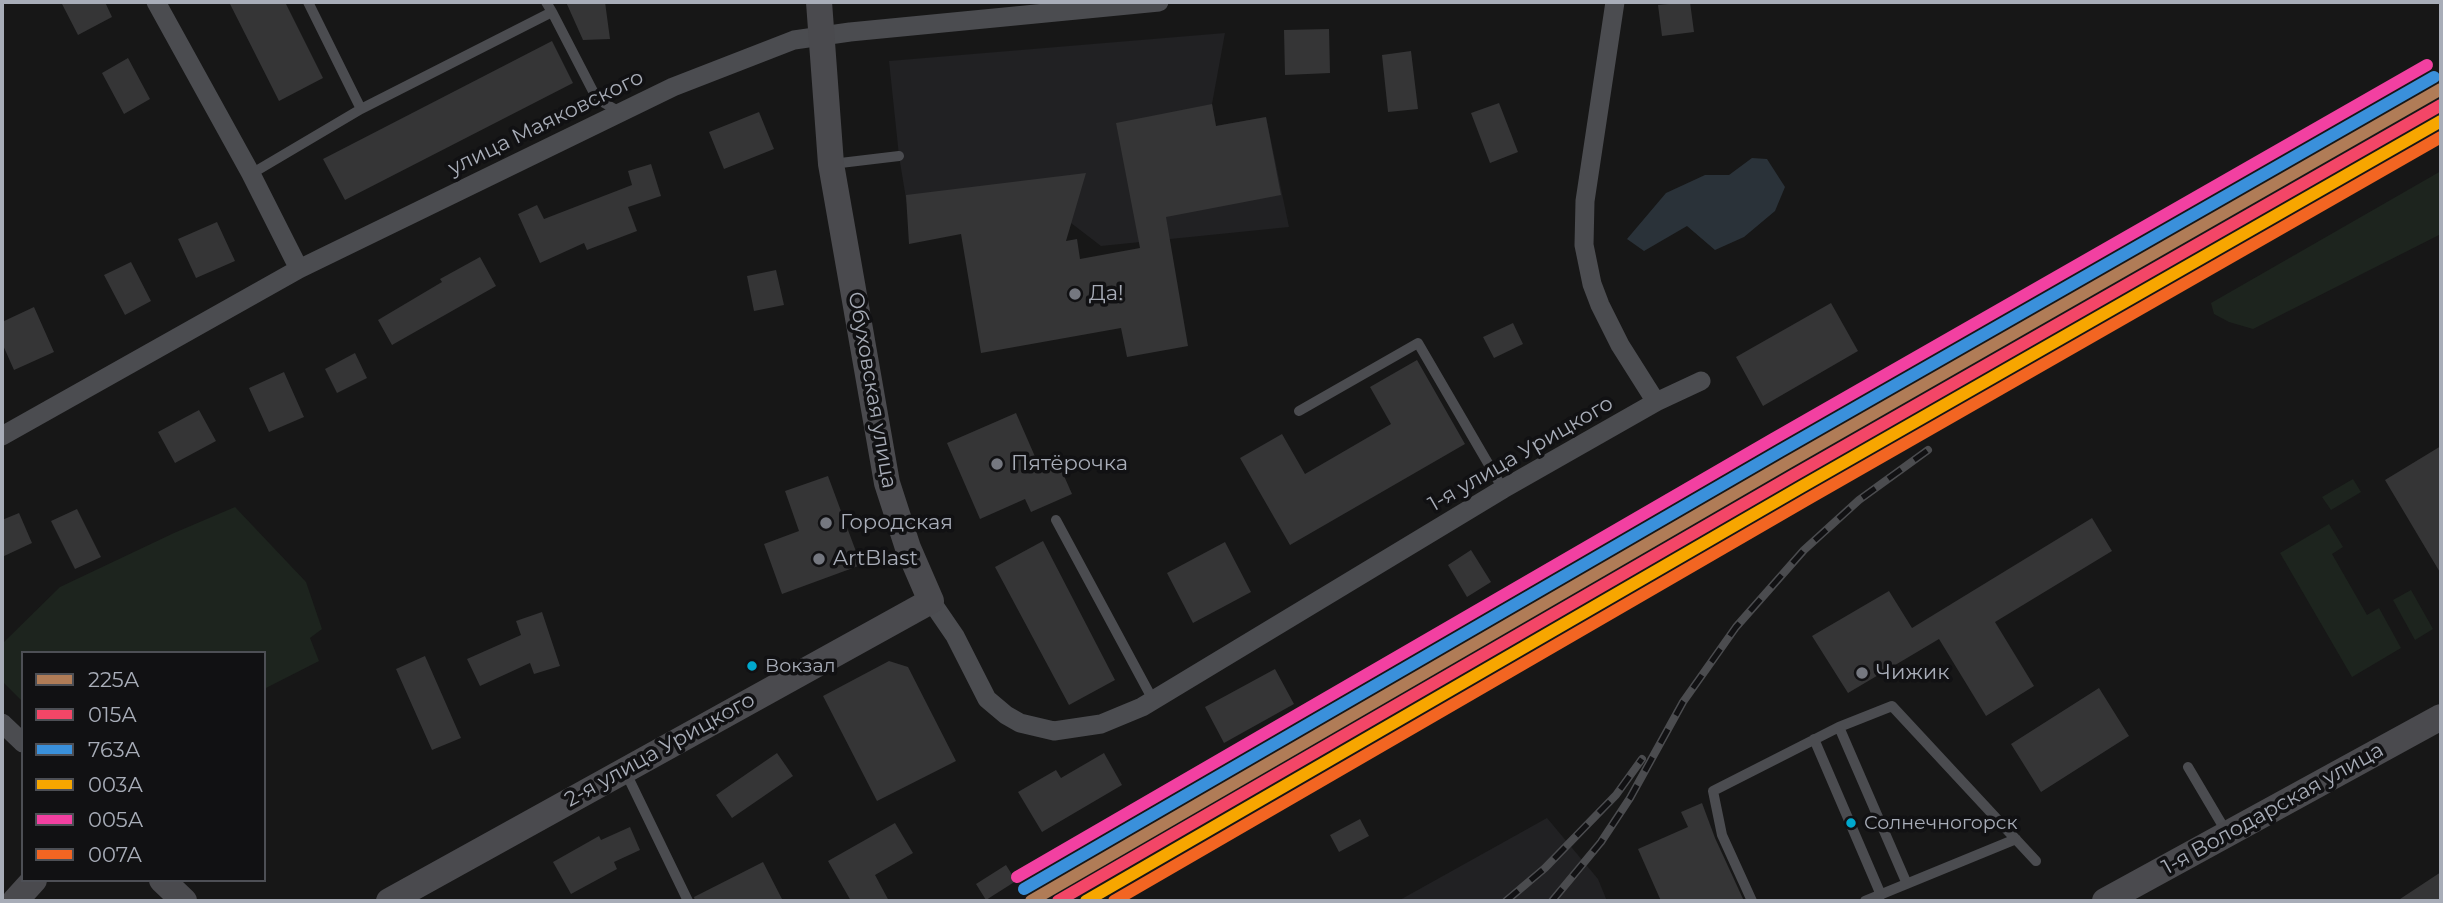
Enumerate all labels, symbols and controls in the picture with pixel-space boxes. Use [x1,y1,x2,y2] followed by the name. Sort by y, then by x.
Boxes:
[444,65,648,181] street label: улица Маяковского
[1089,281,1123,307] place label: Да!
[1067,286,1083,302] marker: Да!
[842,290,902,490] street label: Обуховская улица
[1424,391,1618,517] street label: 1-я улица Урицкого
[1011,451,1128,477] place label: Пятёрочка
[989,456,1005,472] marker: Пятёрочка
[840,510,953,536] place label: Городская
[818,515,834,531] marker: Городская
[833,546,918,572] place label: ArtBlast
[811,551,827,567] marker: ArtBlast
[21,651,266,882] legend
[765,655,836,677] place label: Вокзал
[745,659,759,673] marker: Вокзал
[1876,660,1949,686] place label: Чижик
[1854,665,1870,681] marker: Чижик
[88,667,139,692] text: 225А
[561,687,759,813] street label: 2-я улица Урицкого
[88,702,137,727] text: 015А
[88,737,140,762] text: 763А
[2158,738,2388,880] street label: 1-я Володарская улица
[88,772,143,797] text: 003А
[88,807,143,832] text: 005А
[1864,812,2017,834] place label: Солнечногорск
[1844,816,1858,830] marker: Солнечногорск
[88,842,142,867] text: 007А

